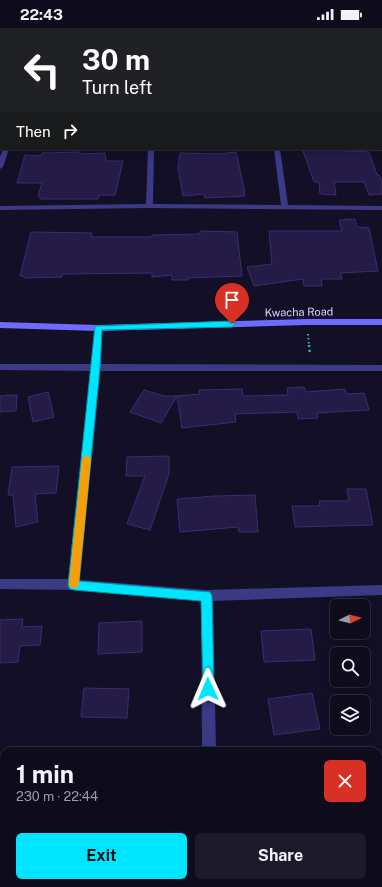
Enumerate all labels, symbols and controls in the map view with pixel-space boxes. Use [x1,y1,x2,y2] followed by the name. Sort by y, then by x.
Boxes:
[20,6,63,23] text: 22:43
[82,43,150,76] text: 30 m
[16,44,68,96] icon: left
[82,77,152,98] text: Turn left
[59,120,81,142] icon: right
[16,123,51,140] text: Then
[215,283,249,324] pin
[221,289,243,311] icon: arrive
[265,305,333,319] street label: Kwacha Road
[330,599,370,639] north arrow
[330,599,370,735] map controls
[330,647,370,687] button: search
[187,668,229,710] position arrow
[330,695,370,735] button: layers
[16,760,74,788] text: 1 min
[324,760,366,802] button: close
[16,789,98,804] text: 230 m · 22:44
[16,833,187,879] button: Exit
[195,833,366,879] button: Share

